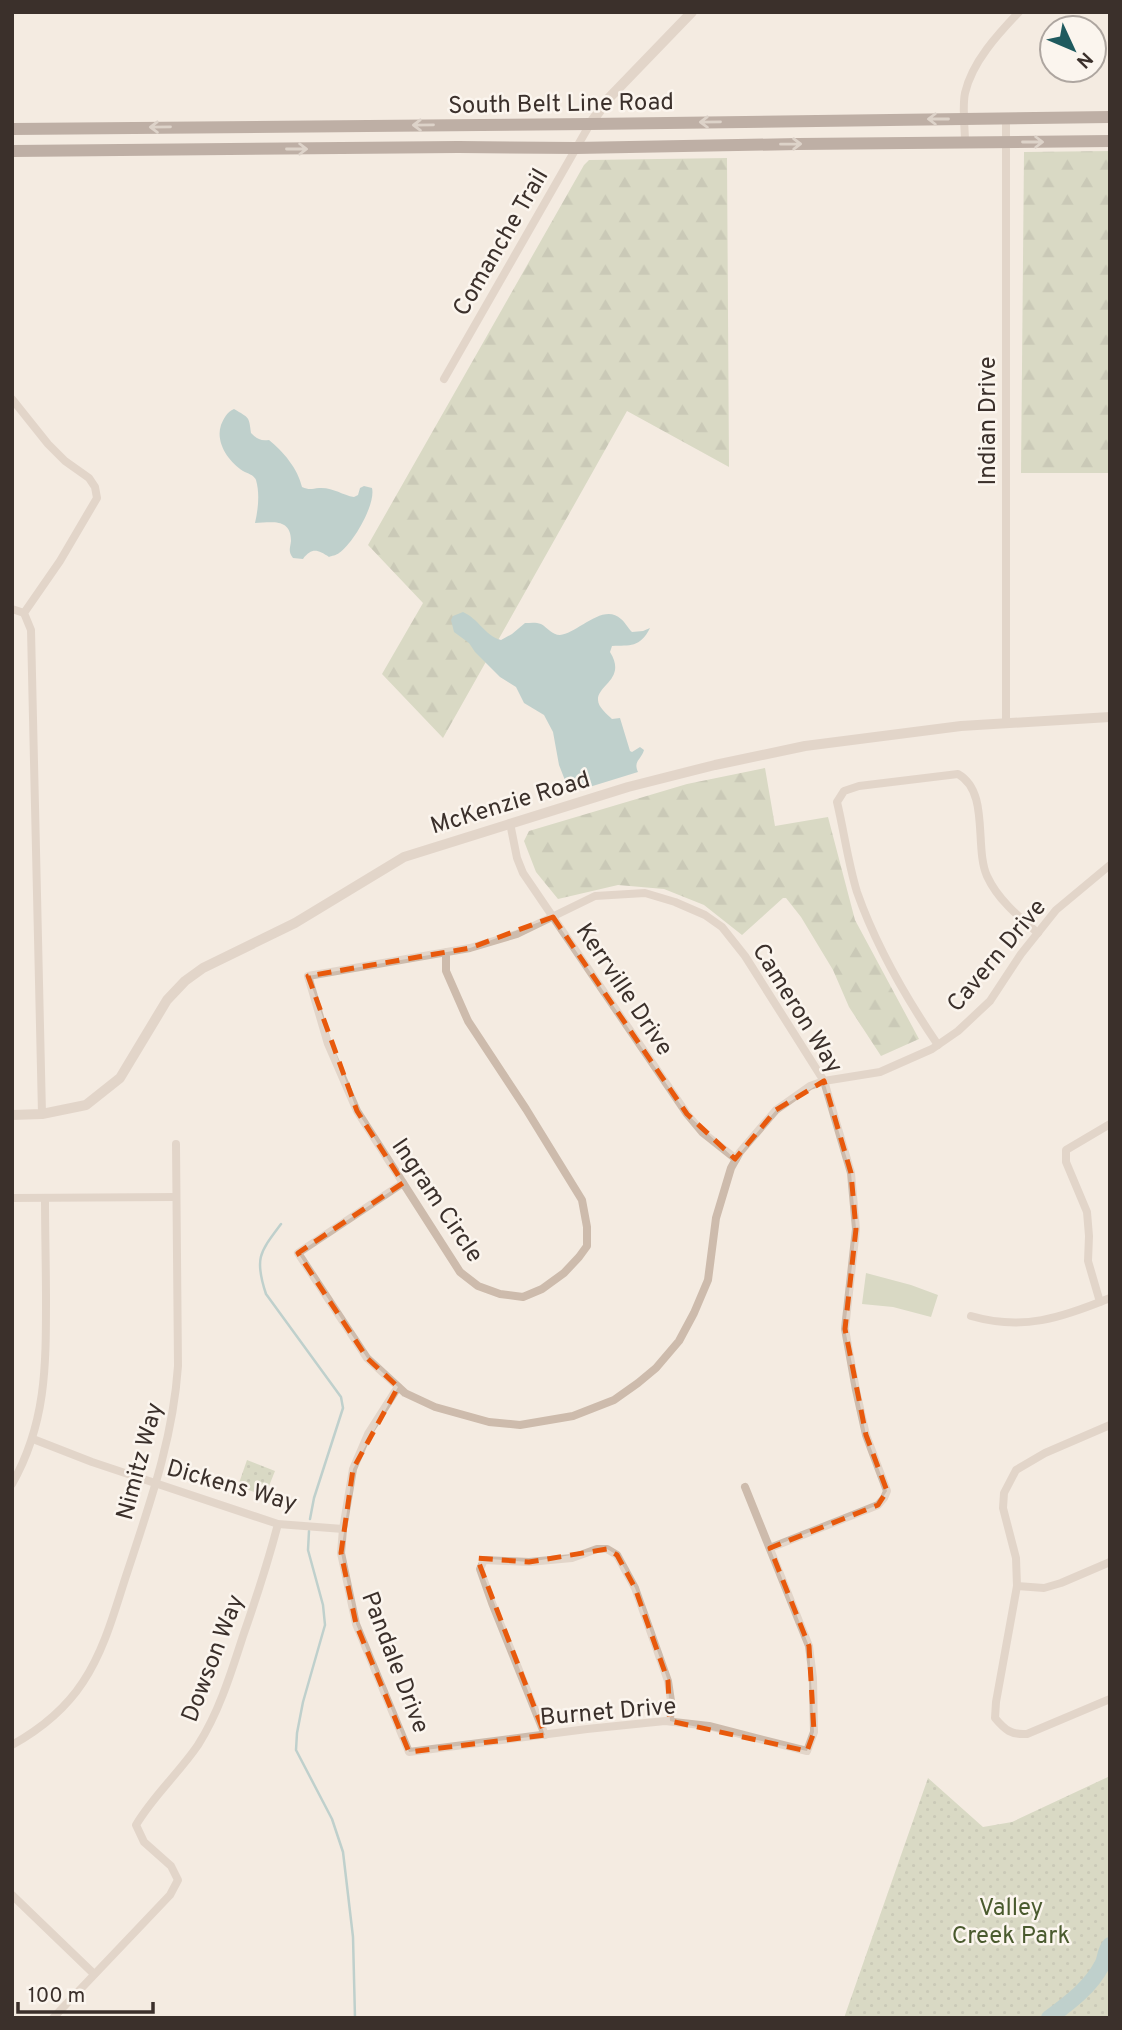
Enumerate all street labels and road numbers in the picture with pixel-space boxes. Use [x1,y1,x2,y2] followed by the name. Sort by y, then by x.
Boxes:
[448,88,674,122] street label: South Belt Line Road
[447,164,556,322] street label: Comanche Trail
[974,356,1004,486] street label: Indian Drive
[427,765,594,842] street label: McKenzie Road
[941,894,1054,1019] street label: Cavern Drive
[568,918,679,1062] street label: Kerrville Drive
[744,938,848,1080] street label: Cameron Way
[384,1133,489,1269] street label: Ingram Circle
[111,1399,171,1524] street label: Nimitz Way
[163,1454,300,1520] street label: Dickens Way
[353,1588,435,1738] street label: Pandale Drive
[176,1591,252,1727] street label: Dowson Way
[539,1692,678,1734] street label: Burnet Drive

